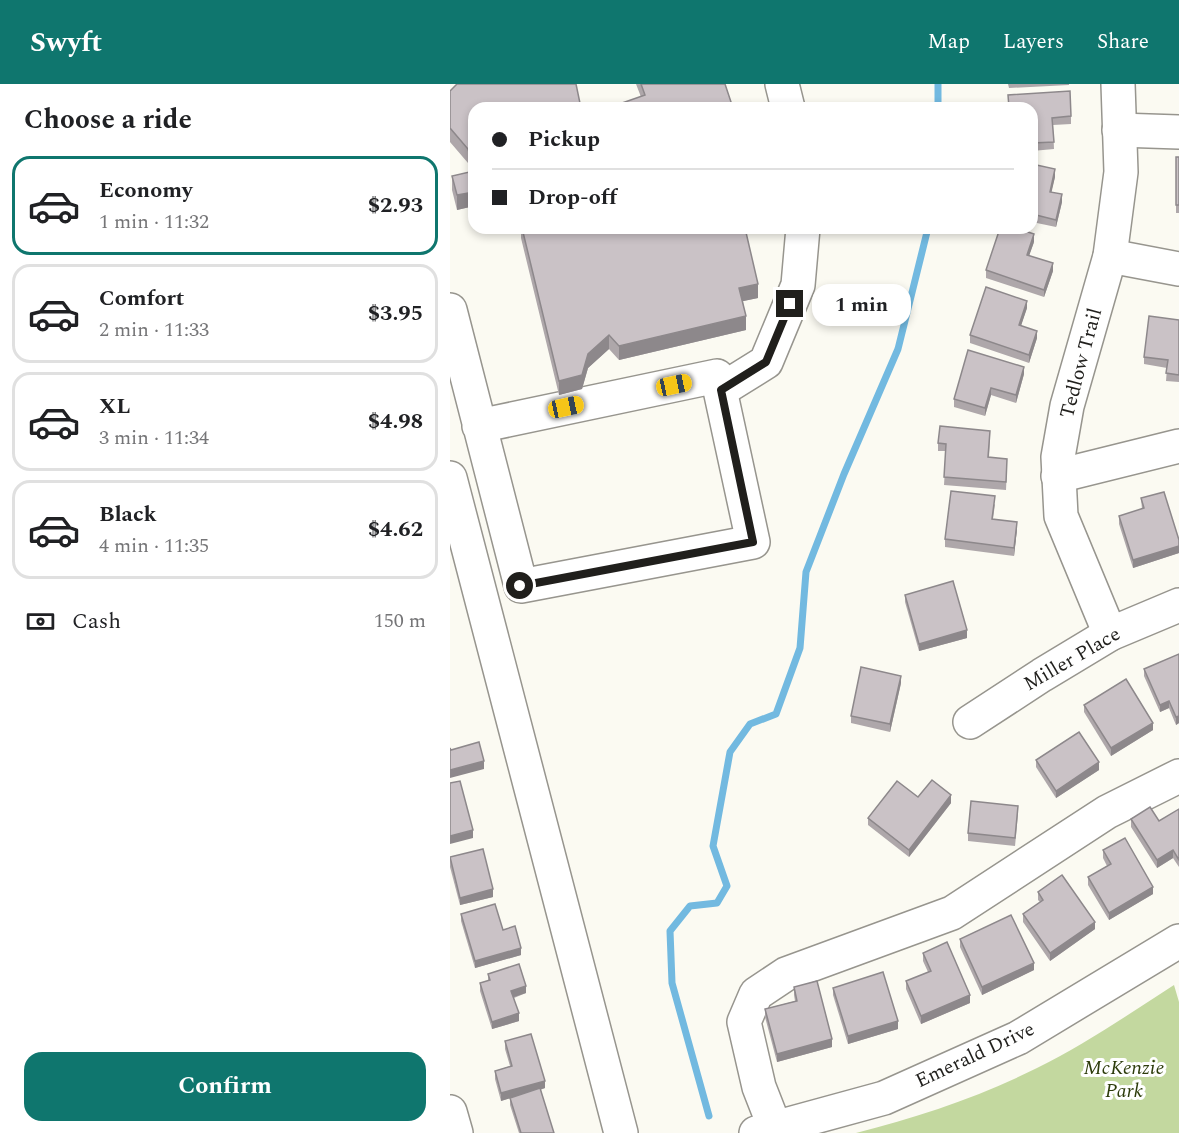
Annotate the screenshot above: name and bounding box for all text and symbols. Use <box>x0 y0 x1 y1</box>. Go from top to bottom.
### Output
text: Swyft <box>30 21 102 64</box>
text: Map <box>928 26 970 58</box>
text: Layers <box>1003 26 1064 58</box>
text: Share <box>1097 26 1149 58</box>
text: Choose a ride <box>24 99 192 141</box>
text: Pickup <box>528 123 600 156</box>
text: Economy <box>99 174 192 207</box>
icon: car <box>27 179 81 233</box>
text: Drop-off <box>528 181 617 214</box>
text: $2.93 <box>368 189 423 222</box>
text: 1 min · 11:32 <box>99 207 209 237</box>
text: Comfort <box>99 282 184 315</box>
callout: 1 min <box>811 283 910 325</box>
icon: car <box>27 287 81 341</box>
route end <box>776 290 803 317</box>
text: 1 min <box>835 290 888 320</box>
text: $3.95 <box>368 297 423 330</box>
street label: Tedlow Trail <box>1052 305 1110 421</box>
text: 2 min · 11:33 <box>99 315 209 345</box>
car <box>655 372 693 398</box>
text: XL <box>99 390 130 423</box>
car <box>547 394 585 420</box>
icon: car <box>27 395 81 449</box>
text: $4.98 <box>368 405 423 438</box>
text: 3 min · 11:34 <box>99 423 209 453</box>
text: Black <box>99 498 157 531</box>
icon: car <box>27 503 81 557</box>
text: $4.62 <box>368 513 423 546</box>
text: 4 min · 11:35 <box>99 531 209 561</box>
route start <box>506 572 533 599</box>
icon: cash <box>24 605 57 638</box>
text: Cash <box>72 605 121 638</box>
text: 150 m <box>374 606 426 636</box>
street label: Miller Place <box>1018 619 1126 699</box>
street label: Emerald Drive <box>910 1014 1040 1096</box>
button: Confirm <box>24 1052 426 1121</box>
park label: McKenzie Park <box>1084 1053 1165 1106</box>

